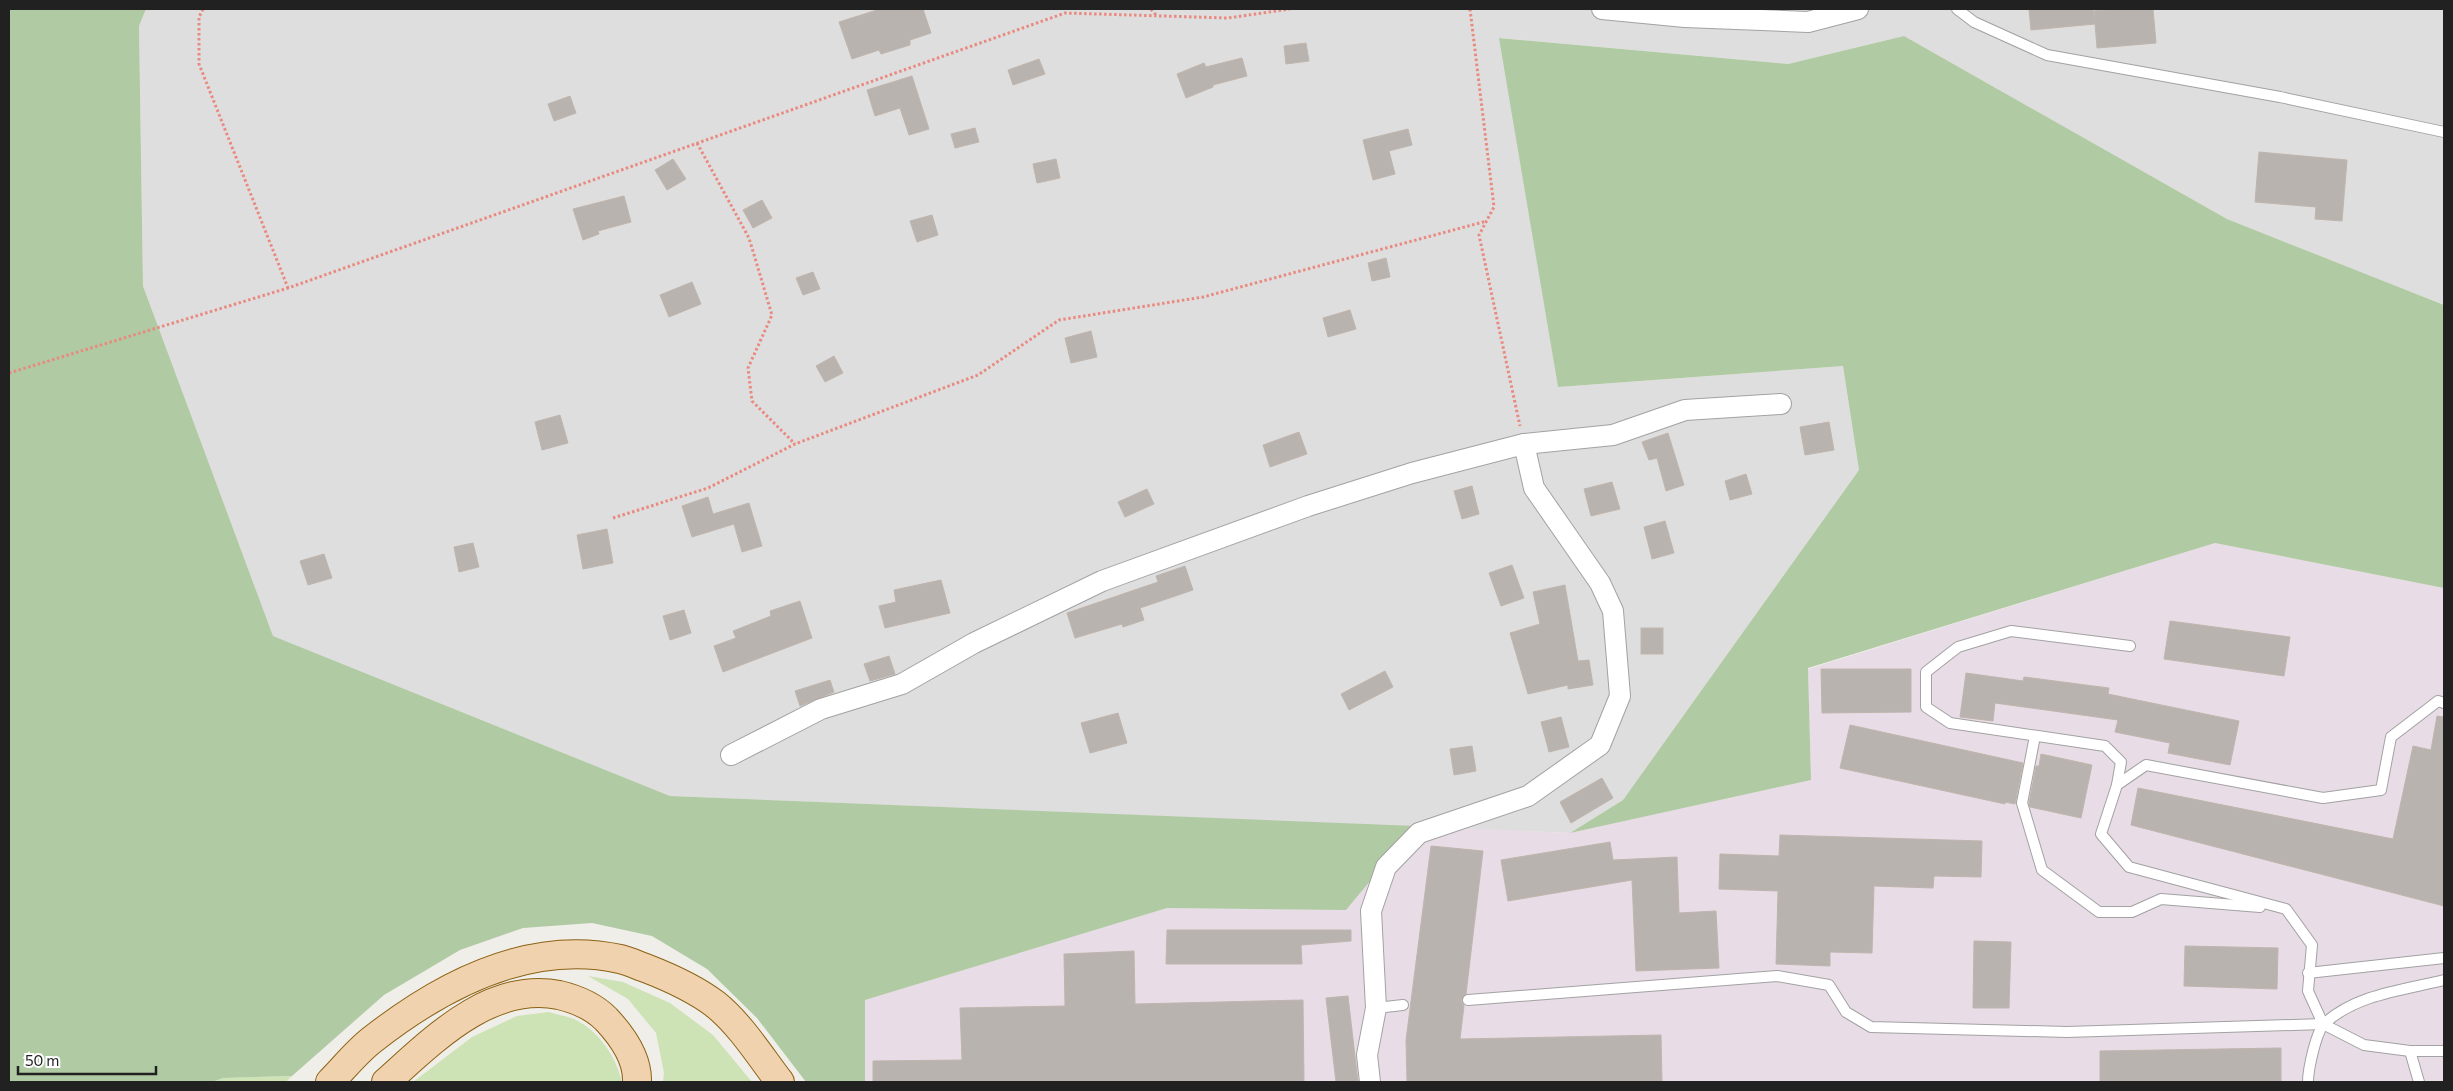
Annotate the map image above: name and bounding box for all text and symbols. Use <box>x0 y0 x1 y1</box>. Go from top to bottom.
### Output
scale bar <box>18 1044 155 1076</box>
text: 50 m <box>25 1051 59 1069</box>

